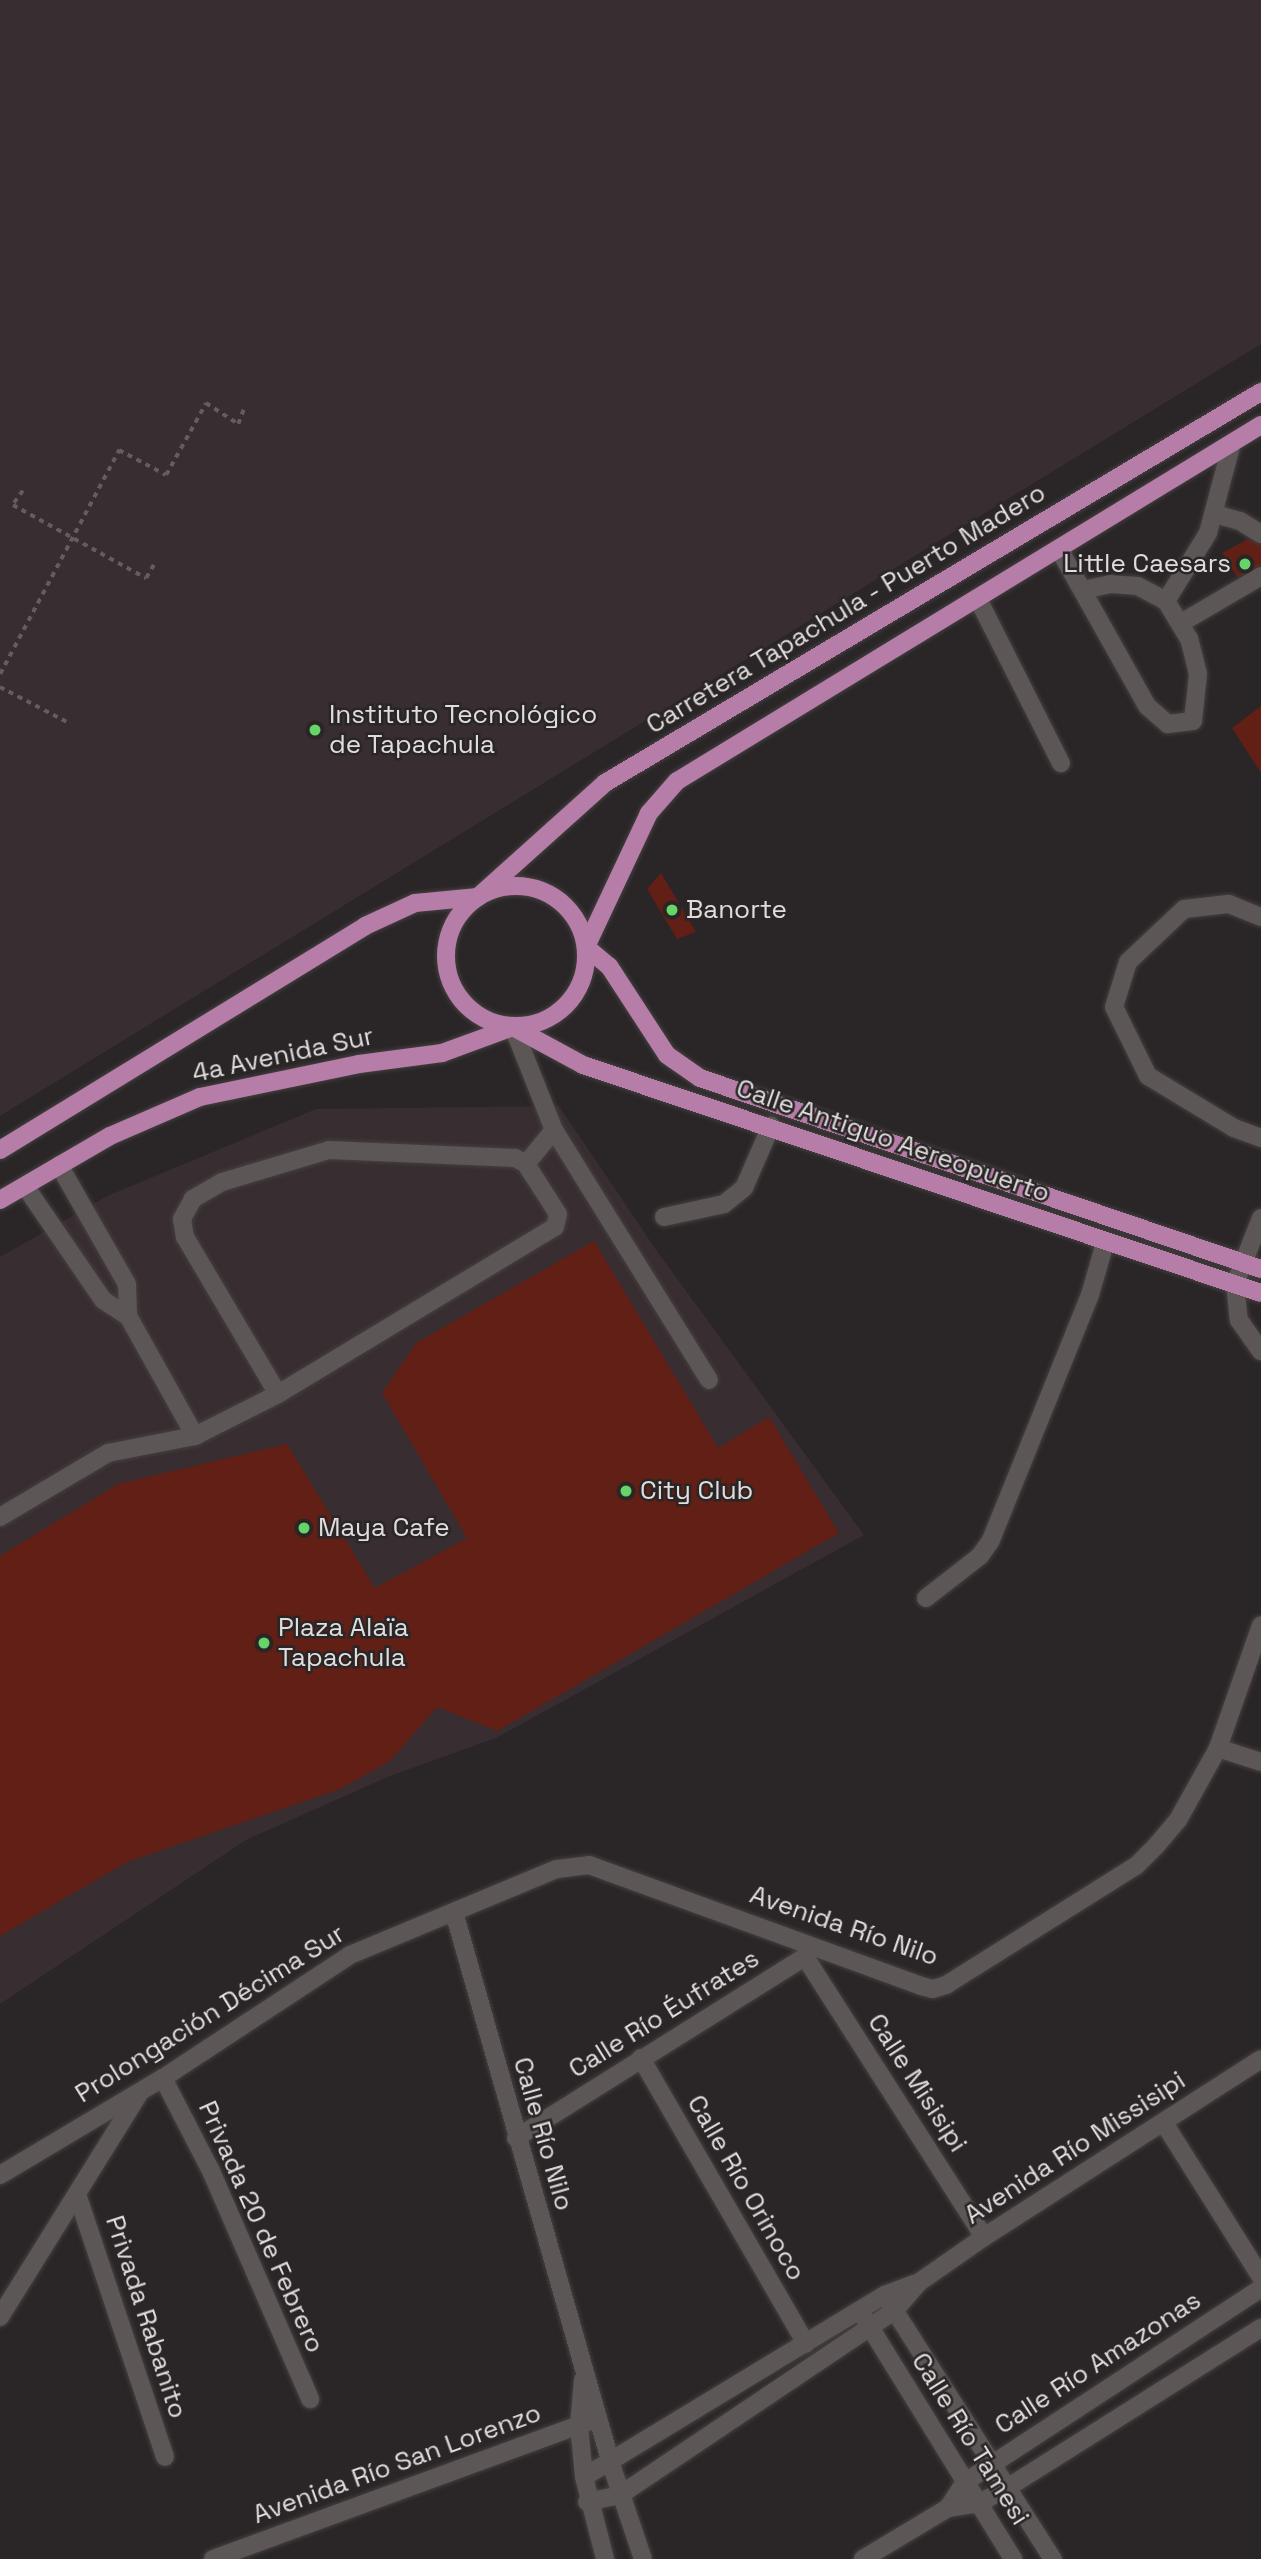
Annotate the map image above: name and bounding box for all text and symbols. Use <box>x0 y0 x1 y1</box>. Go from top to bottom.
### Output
street label: Carretera Tapachula - Puerto Madero <box>640 477 1052 741</box>
place label: Little Caesars <box>1063 548 1231 580</box>
marker: Little Caesars <box>1237 556 1253 572</box>
place label: Instituto Tecnológico de Tapachula <box>329 699 598 760</box>
marker: Instituto Tecnológico de Tapachula <box>307 722 323 738</box>
place label: Banorte <box>686 894 787 926</box>
marker: Banorte <box>664 902 680 918</box>
street label: 4a Avenida Sur <box>189 1021 377 1089</box>
street label: Calle Antiguo Aereopuerto <box>732 1073 1054 1209</box>
place label: City Club <box>640 1475 753 1507</box>
marker: City Club <box>618 1483 634 1499</box>
place label: Maya Cafe <box>318 1512 450 1544</box>
marker: Maya Cafe <box>296 1520 312 1536</box>
place label: Plaza Alaïa Tapachula <box>278 1612 409 1674</box>
marker: Plaza Alaïa Tapachula <box>256 1635 272 1651</box>
street label: Avenida Río Nilo <box>746 1879 942 1973</box>
street label: Prolongación Décima Sur <box>70 1918 350 2110</box>
street label: Calle Río Éufrates <box>563 1943 765 2085</box>
street label: Calle Misisipi <box>861 2008 973 2158</box>
street label: Calle Río Nilo <box>506 2054 580 2214</box>
street label: Avenida Río Missisipi <box>959 2065 1191 2231</box>
street label: Calle Río Orinoco <box>680 2090 812 2286</box>
street label: Privada 20 de Febrero <box>191 2096 331 2358</box>
street label: Privada Rabanito <box>99 2212 193 2422</box>
street label: Calle Río Amazonas <box>989 2285 1207 2441</box>
street label: Calle Río Tamesi <box>904 2347 1036 2531</box>
street label: Avenida Río San Lorenzo <box>249 2397 545 2531</box>

